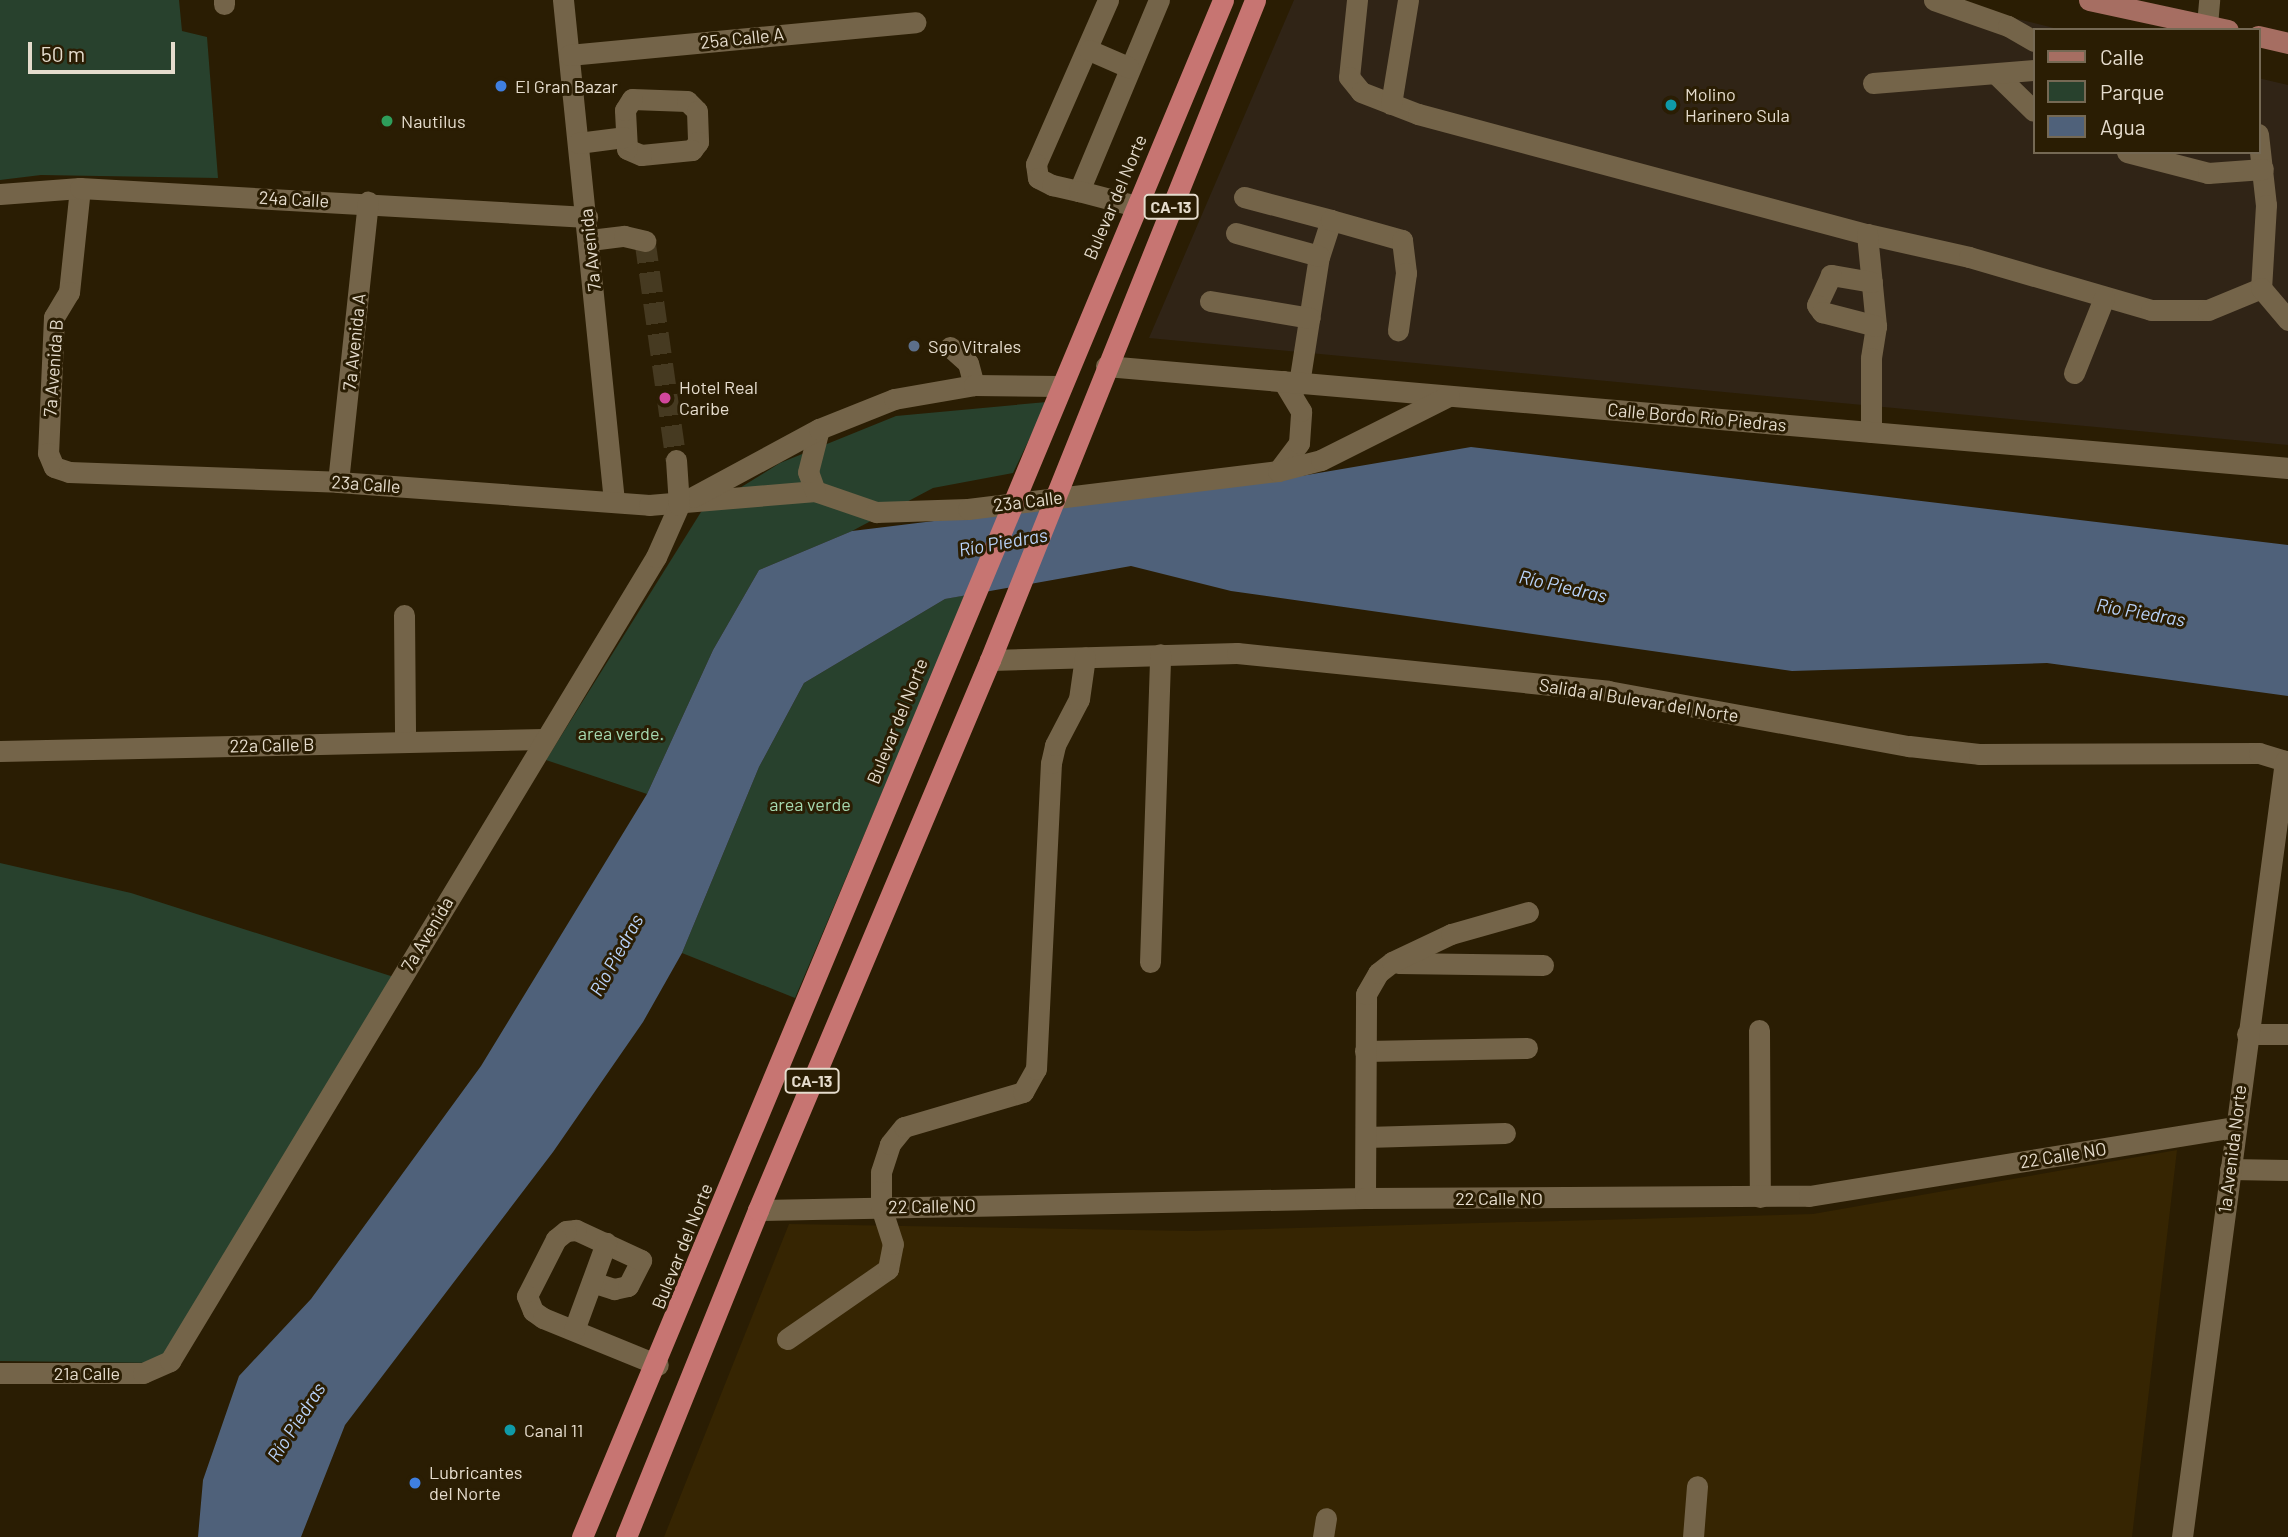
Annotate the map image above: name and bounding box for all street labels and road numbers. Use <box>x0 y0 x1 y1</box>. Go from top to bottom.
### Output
street label: 25a Calle A <box>699 23 785 53</box>
street label: Bulevar del Norte <box>1079 131 1151 263</box>
street label: 24a Calle <box>258 186 330 212</box>
road number: CA-13 <box>1143 195 1199 220</box>
street label: 7a Avenida <box>575 208 605 292</box>
street label: 7a Avenida A <box>338 292 370 392</box>
street label: 7a Avenida B <box>39 318 67 418</box>
street label: Calle Bordo Río Piedras <box>1607 398 1787 436</box>
street label: 23a Calle <box>331 471 401 497</box>
street label: 23a Calle <box>992 486 1064 516</box>
street label: Bulevar del Norte <box>862 655 932 787</box>
street label: Salida al Bulevar del Norte <box>1538 674 1740 726</box>
street label: 22a Calle B <box>229 733 315 757</box>
street label: 7a Avenida <box>396 893 458 975</box>
road number: CA-13 <box>784 1068 840 1093</box>
street label: 1a Avenida Norte <box>2213 1084 2251 1214</box>
street label: 22 Calle NO <box>2018 1137 2108 1173</box>
street label: Bulevar del Norte <box>647 1180 717 1312</box>
street label: 22 Calle NO <box>1455 1187 1543 1209</box>
street label: 22 Calle NO <box>888 1194 976 1218</box>
street label: 21a Calle <box>54 1362 120 1384</box>

